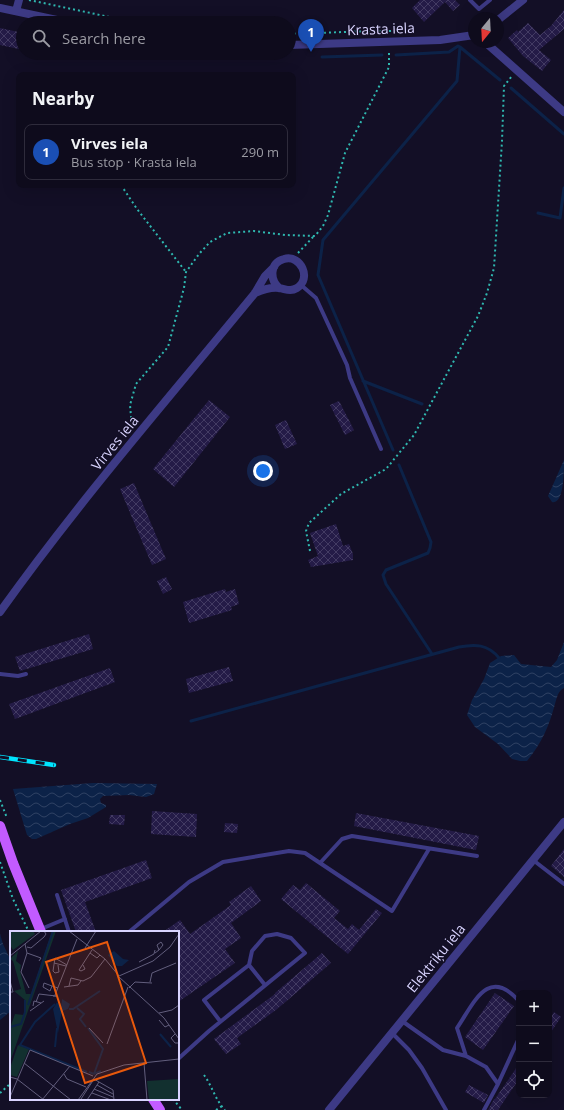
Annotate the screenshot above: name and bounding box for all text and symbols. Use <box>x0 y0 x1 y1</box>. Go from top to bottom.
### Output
north arrow <box>468 12 504 48</box>
search box <box>16 16 296 60</box>
street label: Krasta iela <box>347 18 415 39</box>
pin: 1 <box>298 19 324 52</box>
icon: search <box>30 27 52 49</box>
text: Search here <box>62 28 146 48</box>
text: Nearby <box>32 87 94 110</box>
text: Virves iela <box>71 133 148 153</box>
text: 1 <box>42 143 50 161</box>
text: 290 m <box>241 143 279 161</box>
text: Bus stop · Krasta iela <box>71 153 197 171</box>
street label: Virves iela <box>87 411 143 474</box>
your location <box>253 461 273 481</box>
street label: Elektriķu iela <box>402 919 469 996</box>
inset map <box>10 931 179 1100</box>
map controls <box>516 990 552 1098</box>
button: + <box>516 990 552 1026</box>
button: − <box>516 1026 552 1062</box>
button: locate <box>516 1062 552 1098</box>

